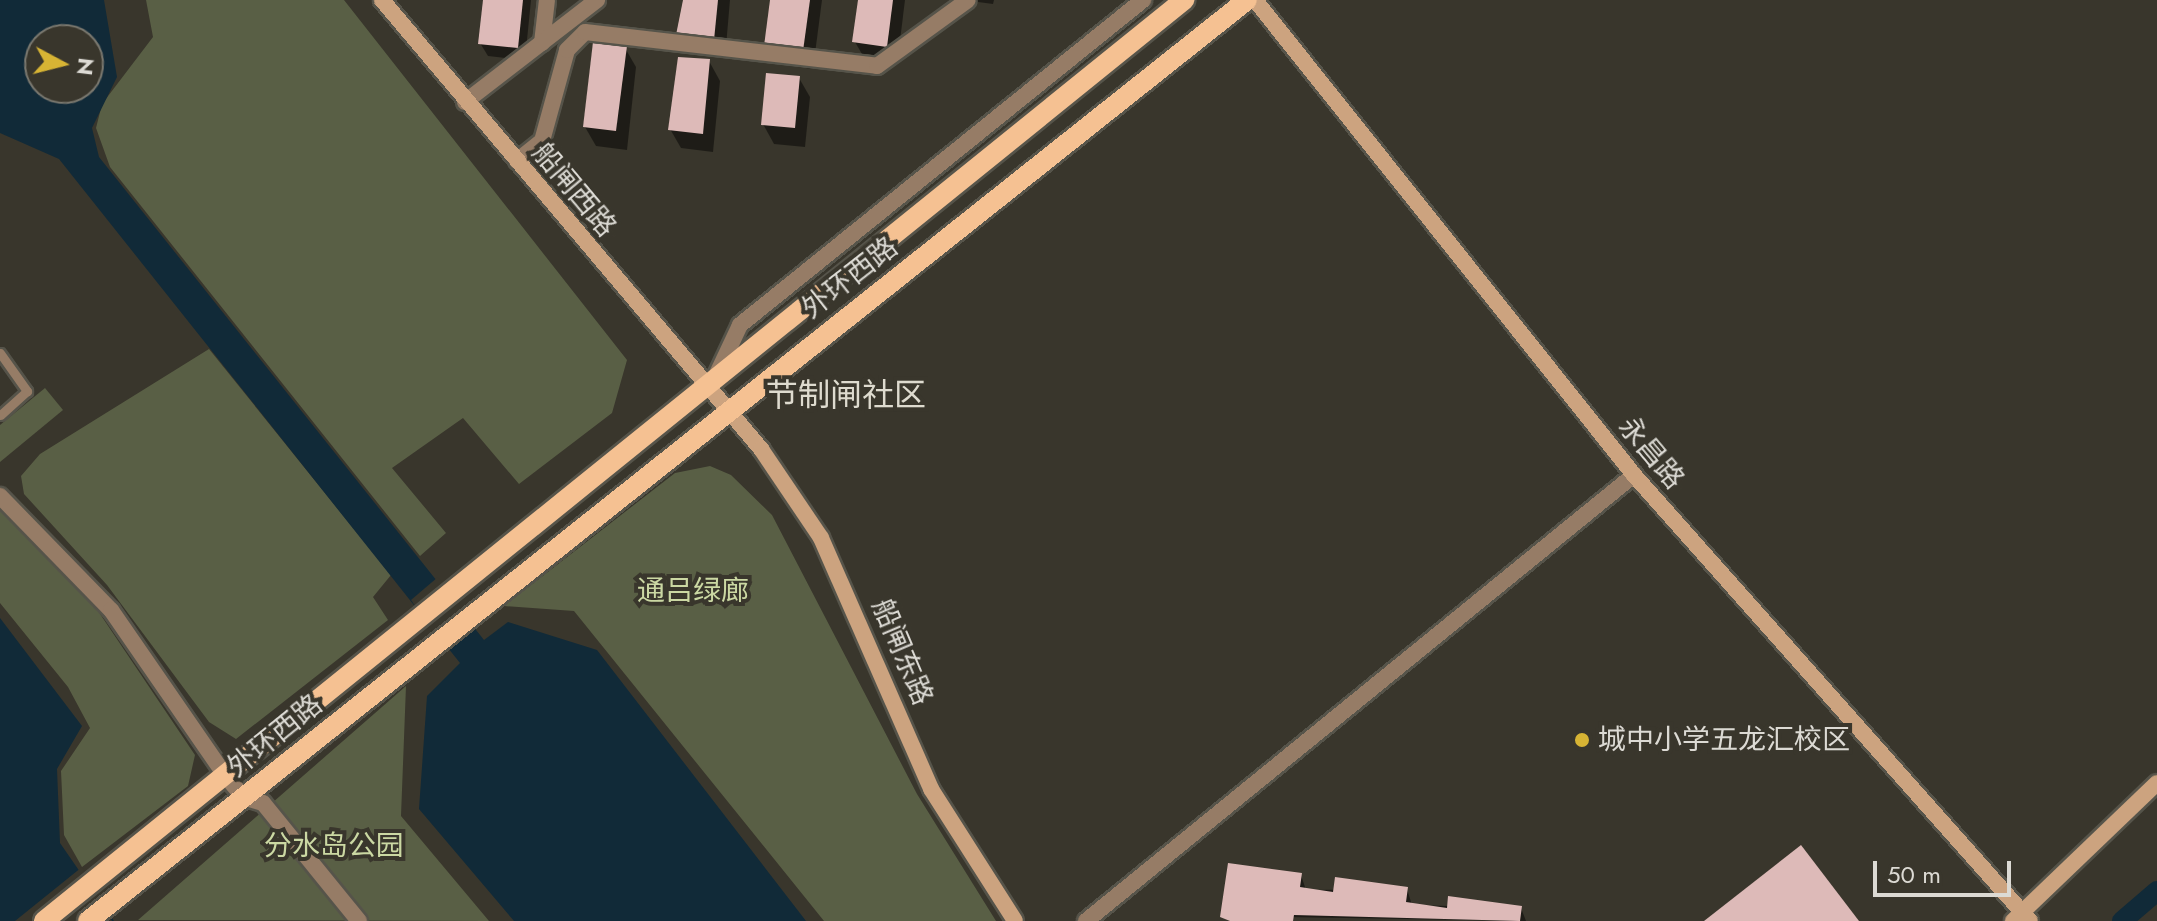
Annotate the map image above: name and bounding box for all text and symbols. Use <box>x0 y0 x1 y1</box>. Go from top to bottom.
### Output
north arrow <box>24 24 104 104</box>
text: N <box>69 56 103 77</box>
street label: 船闸西路 <box>525 136 623 244</box>
street label: 外环西路 <box>796 230 904 326</box>
district label: 节制闸社区 <box>766 376 926 414</box>
street label: 永昌路 <box>1611 410 1691 496</box>
park label: 通吕绿廊 <box>637 574 749 608</box>
street label: 船闸东路 <box>865 594 939 710</box>
street label: 外环西路 <box>221 688 329 784</box>
place label: 城中小学五龙汇校区 <box>1598 723 1850 757</box>
marker: 城中小学五龙汇校区 <box>1573 731 1591 749</box>
park label: 分水岛公园 <box>264 829 404 863</box>
scale bar <box>1877 845 2015 895</box>
text: 50 m <box>1887 857 1941 892</box>

